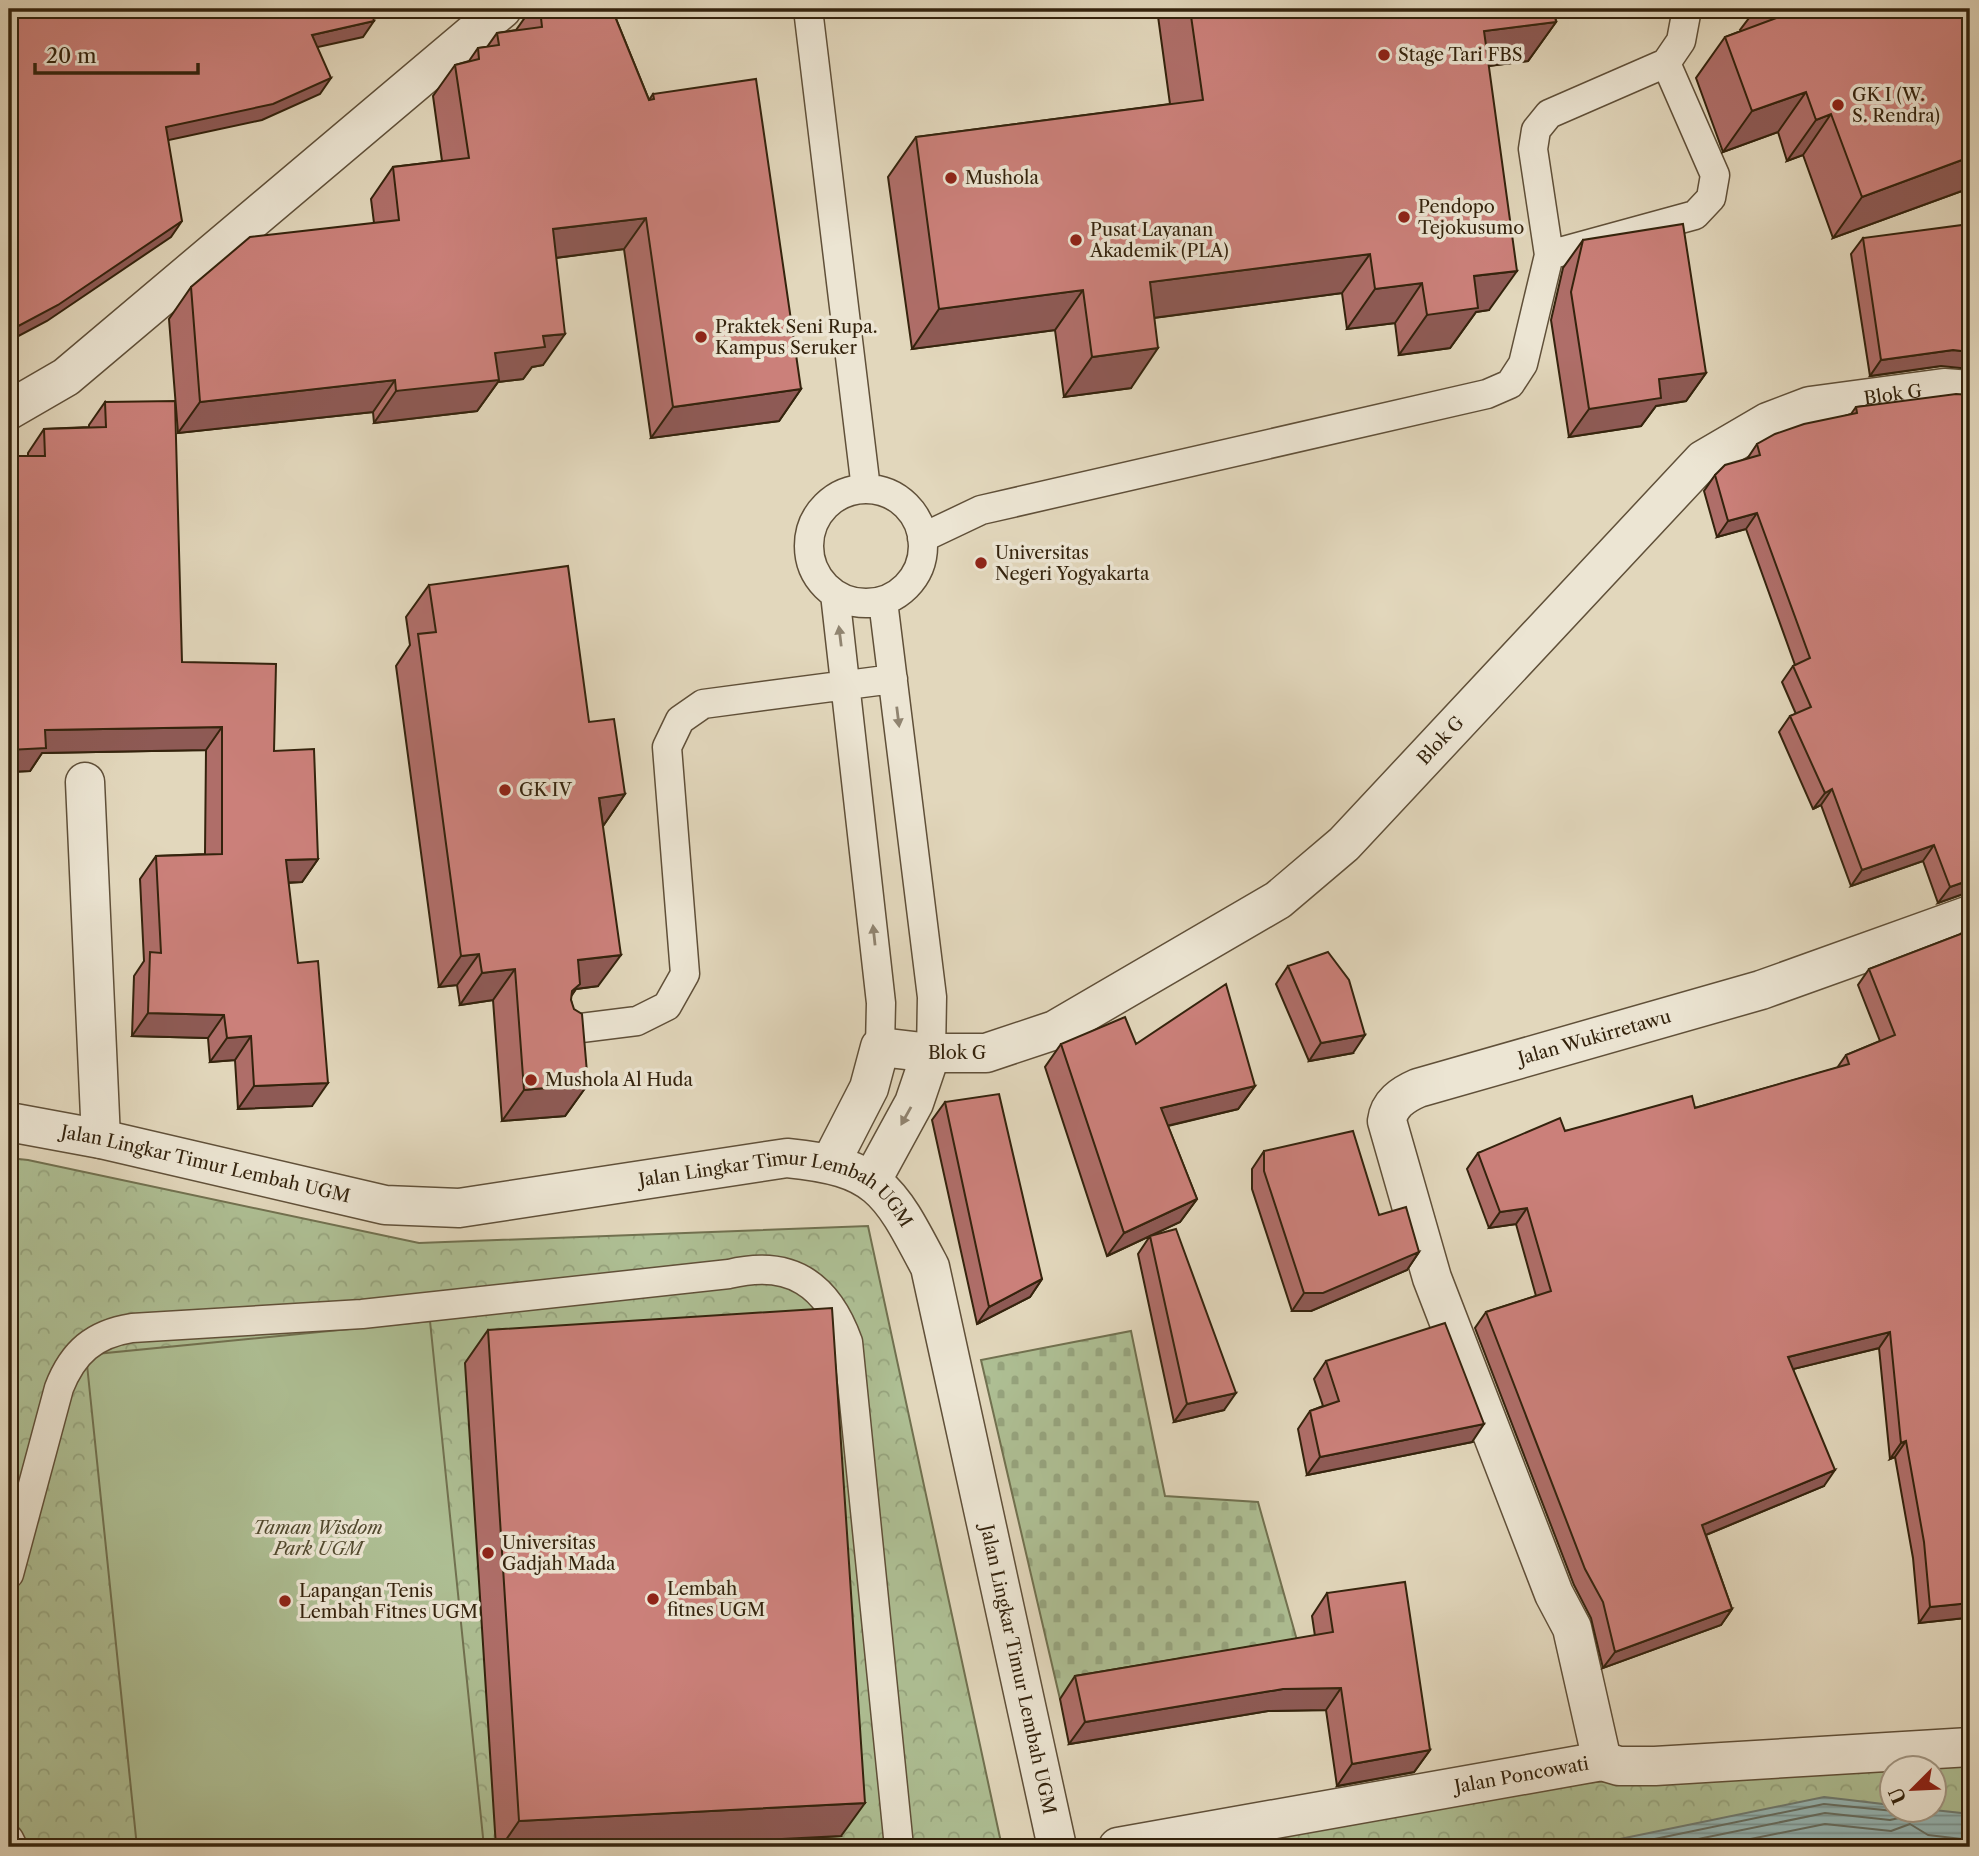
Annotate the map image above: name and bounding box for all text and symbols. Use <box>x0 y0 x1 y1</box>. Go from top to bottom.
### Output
scale bar <box>35 32 198 76</box>
text: 20 m <box>46 43 97 68</box>
place label: Stage Tari FBS <box>1398 44 1523 66</box>
marker: Stage Tari FBS <box>1376 47 1392 63</box>
place label: GK I (W. S. Rendra) <box>1852 84 1940 127</box>
marker: GK I (W. S. Rendra) <box>1830 97 1846 113</box>
place label: Mushola <box>965 167 1039 189</box>
marker: Mushola <box>943 170 959 186</box>
place label: Pendopo Tejokusumo <box>1418 196 1524 239</box>
marker: Pendopo Tejokusumo <box>1396 209 1412 225</box>
place label: Pusat Layanan Akademik (PLA) <box>1089 219 1229 262</box>
marker: Pusat Layanan Akademik (PLA) <box>1068 232 1084 248</box>
place label: Praktek Seni Rupa. Kampus Seruker <box>715 316 877 359</box>
marker: Praktek Seni Rupa. Kampus Seruker <box>693 329 709 345</box>
street label: Blok G <box>1863 380 1924 410</box>
place label: Universitas Negeri Yogyakarta <box>995 542 1150 585</box>
marker: Universitas Negeri Yogyakarta <box>973 555 989 571</box>
one-way arrow <box>835 625 846 647</box>
one-way arrow <box>892 706 903 728</box>
street label: Blok G <box>1413 711 1469 769</box>
place label: GK IV <box>519 779 573 801</box>
marker: GK IV <box>497 782 513 798</box>
one-way arrow <box>868 924 879 946</box>
street label: Jalan Wukirretawu <box>1513 1005 1673 1071</box>
street label: Blok G <box>928 1042 987 1064</box>
place label: Mushola Al Huda <box>545 1069 693 1091</box>
marker: Mushola Al Huda <box>523 1072 539 1088</box>
one-way arrow <box>901 1107 913 1127</box>
street label: Jalan Lingkar Timur Lembah UGM <box>56 1120 352 1208</box>
street label: Jalan Lingkar Timur Lembah UGM <box>634 1147 917 1231</box>
park label: Taman Wisdom Park UGM <box>253 1517 383 1560</box>
street label: Jalan Lingkar Timur Lembah UGM <box>975 1520 1061 1816</box>
place label: Universitas Gadjah Mada <box>502 1532 616 1575</box>
marker: Universitas Gadjah Mada <box>480 1545 496 1561</box>
place label: Lembah fitnes UGM <box>667 1578 765 1621</box>
place label: Lapangan Tenis Lembah Fitnes UGM <box>299 1580 478 1623</box>
marker: Lembah fitnes UGM <box>645 1591 661 1607</box>
marker: Lapangan Tenis Lembah Fitnes UGM <box>277 1593 293 1609</box>
street label: Jalan Poncowati <box>1450 1752 1591 1799</box>
north arrow <box>1878 1755 1948 1825</box>
text: U <box>1884 1783 1912 1807</box>

